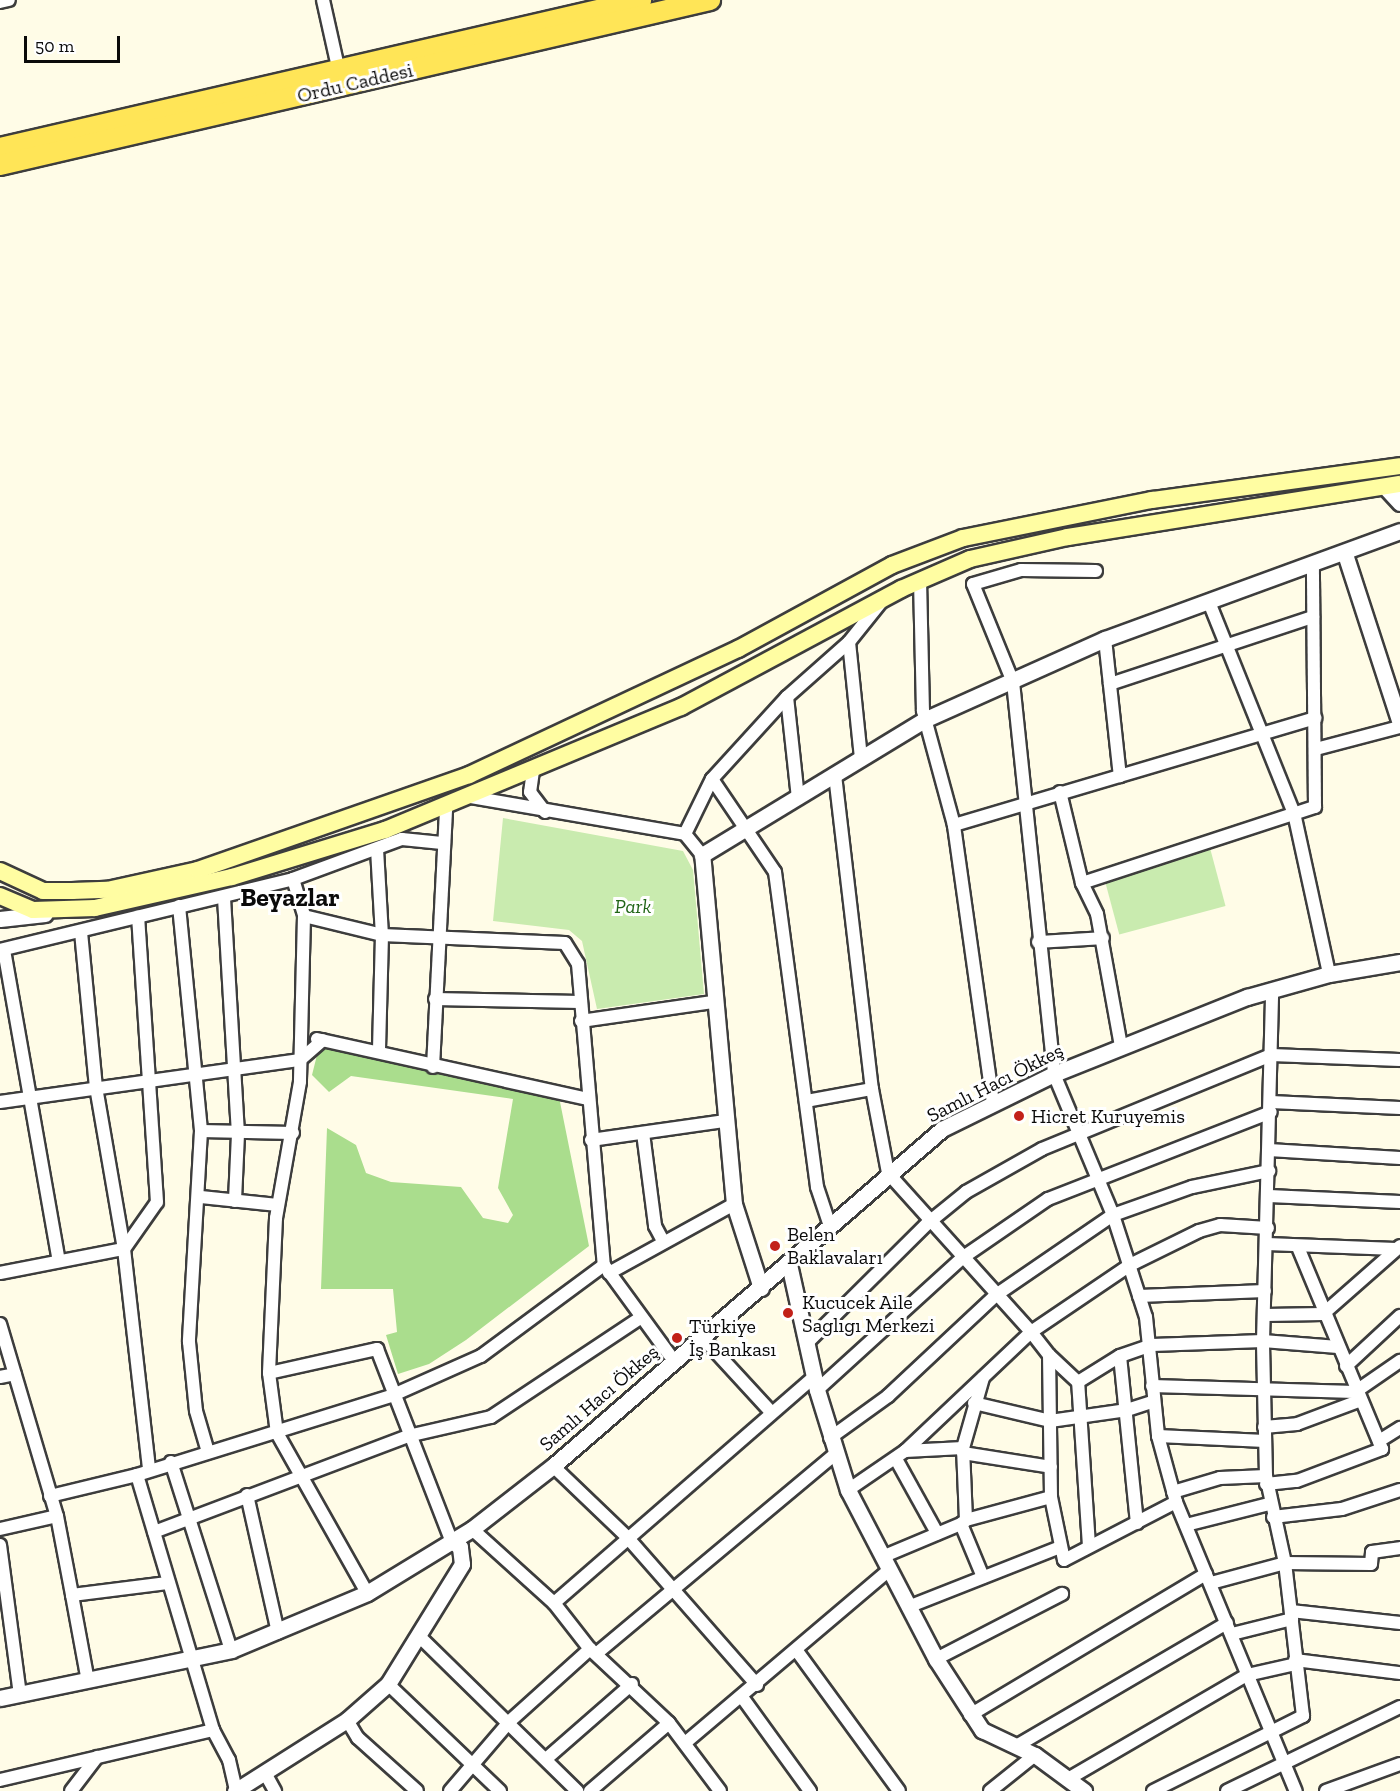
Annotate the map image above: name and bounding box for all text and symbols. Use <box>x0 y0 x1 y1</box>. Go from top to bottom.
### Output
scale bar <box>27 24 123 62</box>
text: 50 m <box>35 35 74 57</box>
street label: Ordu Caddesi <box>295 58 415 108</box>
district label: Beyazlar <box>240 882 340 914</box>
park label: Park <box>615 894 651 918</box>
street label: Samlı Hacı Ökkeş <box>923 1038 1067 1128</box>
place label: Hicret Kuruyemis <box>1031 1104 1185 1128</box>
marker: Hicret Kuruyemis <box>1012 1109 1026 1123</box>
place label: Belen Baklavaları <box>787 1222 883 1269</box>
marker: Belen Baklavaları <box>768 1239 782 1253</box>
place label: Kucucek Aile Saglıgı Merkezi <box>802 1290 934 1337</box>
marker: Kucucek Aile Saglıgı Merkezi <box>779 1304 797 1322</box>
place label: Türkiye İş Bankası <box>689 1314 776 1361</box>
marker: Türkiye İş Bankası <box>670 1331 684 1345</box>
street label: Samlı Hacı Ökkeş <box>535 1340 663 1456</box>

